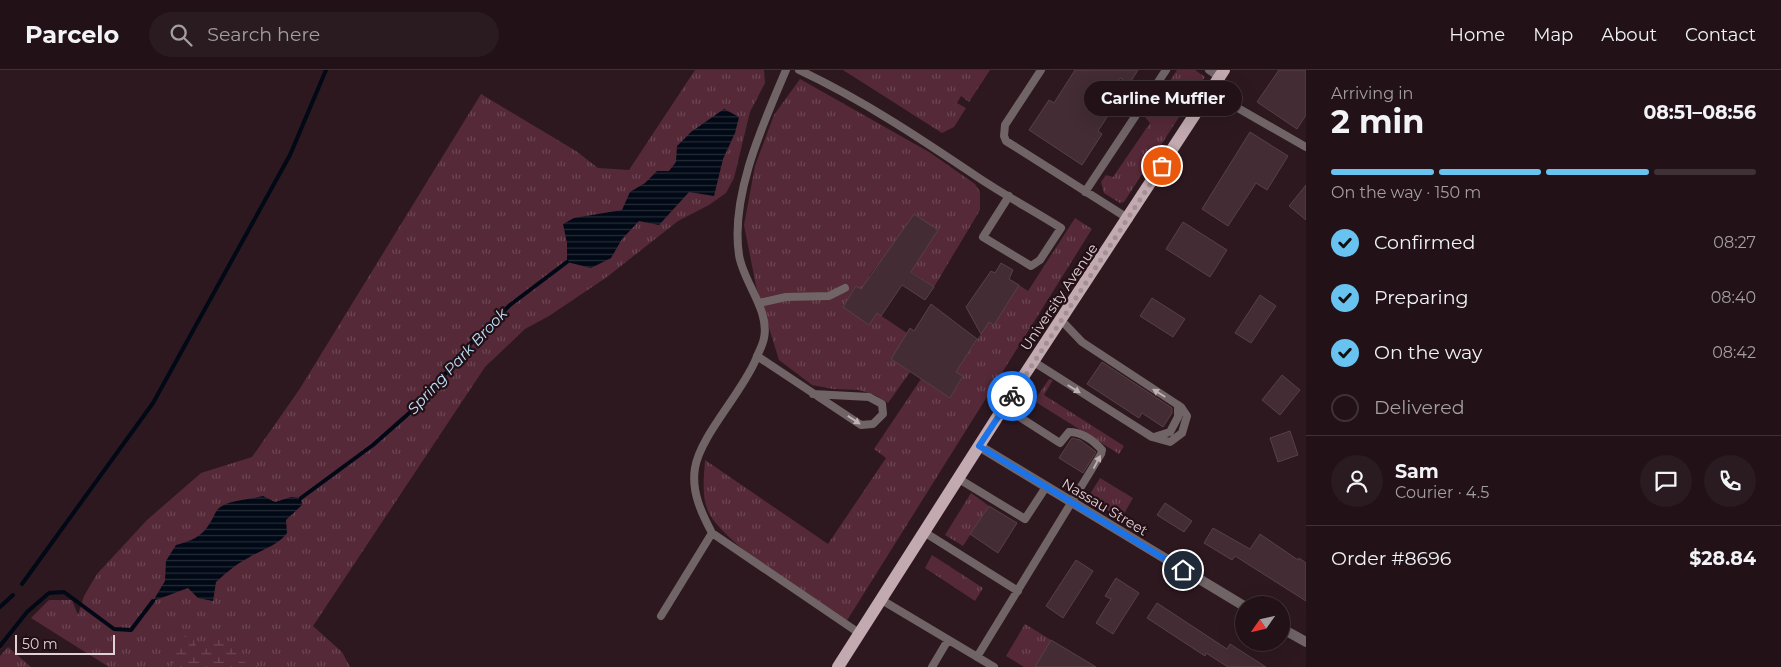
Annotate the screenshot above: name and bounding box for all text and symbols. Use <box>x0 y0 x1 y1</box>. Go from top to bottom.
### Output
search box <box>149 12 499 57</box>
text: Parcelo <box>25 20 119 49</box>
icon: search <box>167 21 195 49</box>
text: Search here <box>207 23 320 46</box>
text: Home <box>1449 24 1505 46</box>
text: Map <box>1533 24 1573 46</box>
text: About <box>1601 24 1657 46</box>
text: Contact <box>1685 24 1756 46</box>
callout: Carline Muffler <box>1083 81 1241 116</box>
text: Arriving in <box>1331 84 1413 103</box>
text: Carline Muffler <box>1101 89 1225 108</box>
text: 08:51–08:56 <box>1643 101 1756 124</box>
text: 2 min <box>1331 102 1424 141</box>
pin <box>1141 145 1183 187</box>
icon: bag <box>1148 152 1176 180</box>
text: On the way · 150 m <box>1331 183 1481 202</box>
icon: check <box>1331 229 1359 257</box>
text: Confirmed <box>1374 231 1475 254</box>
text: 08:27 <box>1713 233 1756 252</box>
street label: University Avenue <box>1016 240 1102 354</box>
icon: check <box>1331 284 1359 312</box>
text: Preparing <box>1374 286 1469 309</box>
text: 08:40 <box>1711 288 1756 307</box>
water label: Spring Park Brook <box>403 303 512 418</box>
icon: check <box>1331 339 1359 367</box>
text: On the way <box>1374 341 1482 364</box>
text: 08:42 <box>1712 343 1756 362</box>
courier <box>987 371 1037 421</box>
icon: bike <box>998 382 1026 410</box>
one-way arrow <box>1068 384 1081 394</box>
one-way arrow <box>1152 389 1165 398</box>
text: Delivered <box>1374 396 1465 419</box>
one-way arrow <box>847 416 861 425</box>
one-way arrow <box>1093 454 1101 469</box>
button: person <box>1331 455 1383 507</box>
button: chat <box>1640 455 1692 507</box>
button: phone <box>1704 455 1756 507</box>
text: Sam <box>1395 460 1439 483</box>
street label: Nassau Street <box>1059 474 1151 540</box>
text: Courier · 4.5 <box>1395 483 1489 502</box>
text: Order #8696 <box>1331 547 1451 570</box>
text: $28.84 <box>1689 547 1756 570</box>
pin <box>1162 549 1204 591</box>
icon: home <box>1169 556 1197 584</box>
north arrow <box>1235 596 1290 651</box>
map controls <box>1235 596 1290 651</box>
scale bar <box>15 632 115 655</box>
text: 50 m <box>22 635 58 653</box>

